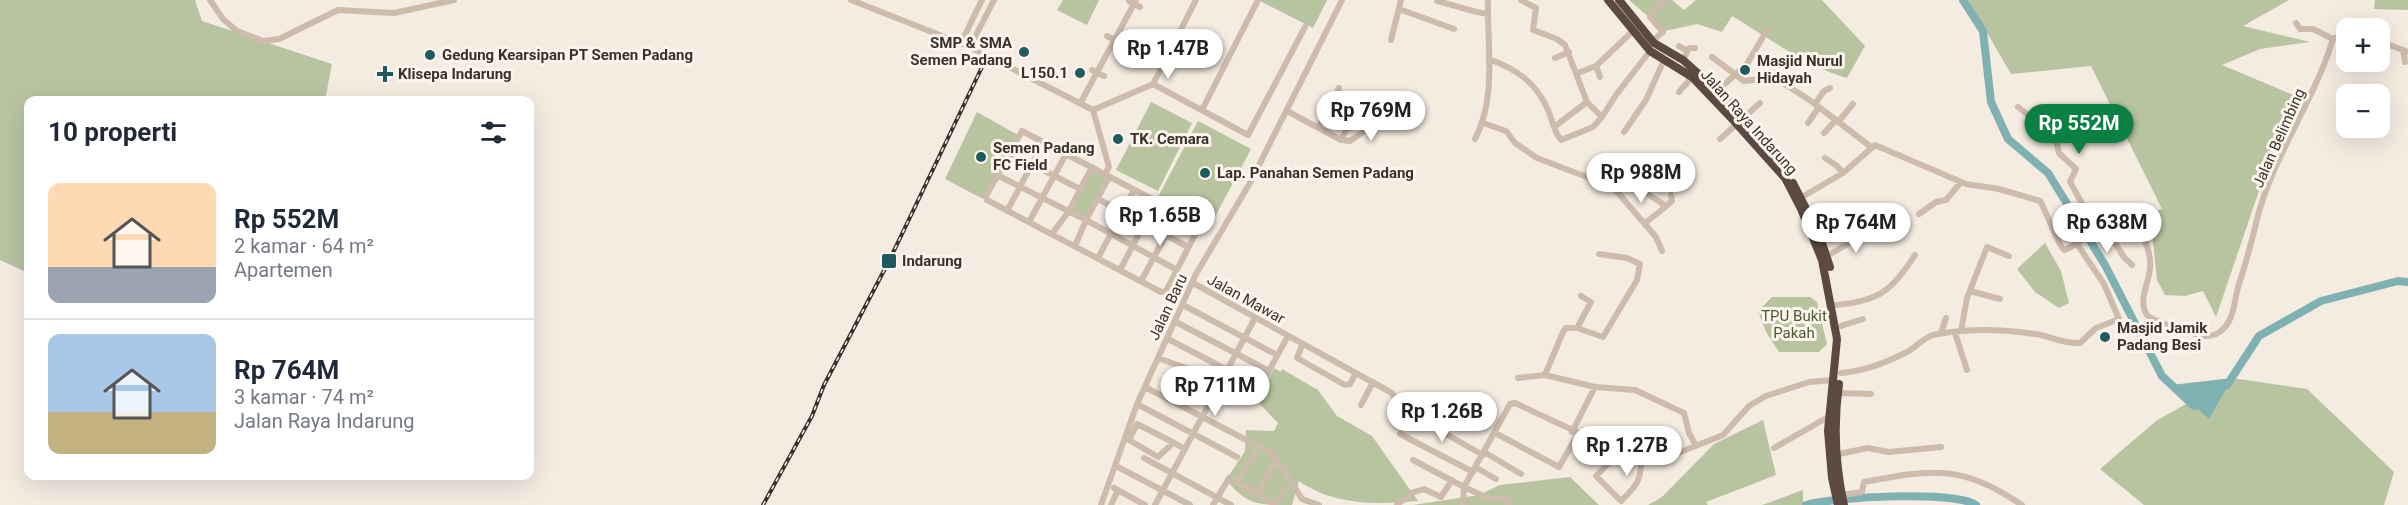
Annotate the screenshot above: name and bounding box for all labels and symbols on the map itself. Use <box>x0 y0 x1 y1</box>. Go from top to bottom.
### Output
pin: Rp 1.47B <box>1106 29 1230 80</box>
place label: SMP & SMA Semen Padang <box>910 34 1013 69</box>
marker: SMP & SMA Semen Padang <box>1017 45 1031 59</box>
place label: Gedung Kearsipan PT Semen Padang <box>442 46 693 64</box>
marker: Gedung Kearsipan PT Semen Padang <box>423 48 437 62</box>
place label: Masjid Nurul Hidayah <box>1757 52 1843 87</box>
marker: Masjid Nurul Hidayah <box>1738 63 1752 77</box>
place label: L150.1 <box>1021 64 1068 82</box>
marker: Klisepa Indarung <box>376 65 394 83</box>
place label: Klisepa Indarung <box>398 65 512 83</box>
marker: L150.1 <box>1073 66 1087 80</box>
street label: Jalan Raya Indarung <box>1697 66 1801 178</box>
street label: Jalan Belimbing <box>2249 86 2309 190</box>
pin: Rp 769M <box>1316 91 1426 142</box>
pin: Rp 552M <box>2024 104 2134 155</box>
place label: TK. Cemara <box>1130 130 1209 148</box>
marker: TK. Cemara <box>1111 132 1125 146</box>
place label: Semen Padang FC Field <box>993 139 1095 174</box>
marker: Semen Padang FC Field <box>974 150 988 164</box>
pin: Rp 988M <box>1586 153 1696 204</box>
place label: Lap. Panahan Semen Padang <box>1217 164 1414 182</box>
marker: Lap. Panahan Semen Padang <box>1198 166 1212 180</box>
pin: Rp 1.65B <box>1098 196 1222 247</box>
pin: Rp 764M <box>1801 203 1911 254</box>
pin: Rp 638M <box>2052 203 2162 254</box>
marker: Indarung <box>880 252 898 270</box>
place label: Indarung <box>902 252 962 270</box>
street label: Jalan Mawar <box>1204 270 1288 328</box>
street label: Jalan Baru <box>1145 271 1191 343</box>
park label: TPU Bukit Pakah <box>1761 307 1827 342</box>
place label: Masjid Jamik Padang Besi <box>2117 319 2208 354</box>
marker: Masjid Jamik Padang Besi <box>2098 330 2112 344</box>
pin: Rp 711M <box>1160 366 1270 417</box>
pin: Rp 1.26B <box>1380 392 1504 443</box>
pin: Rp 1.27B <box>1565 426 1689 477</box>

